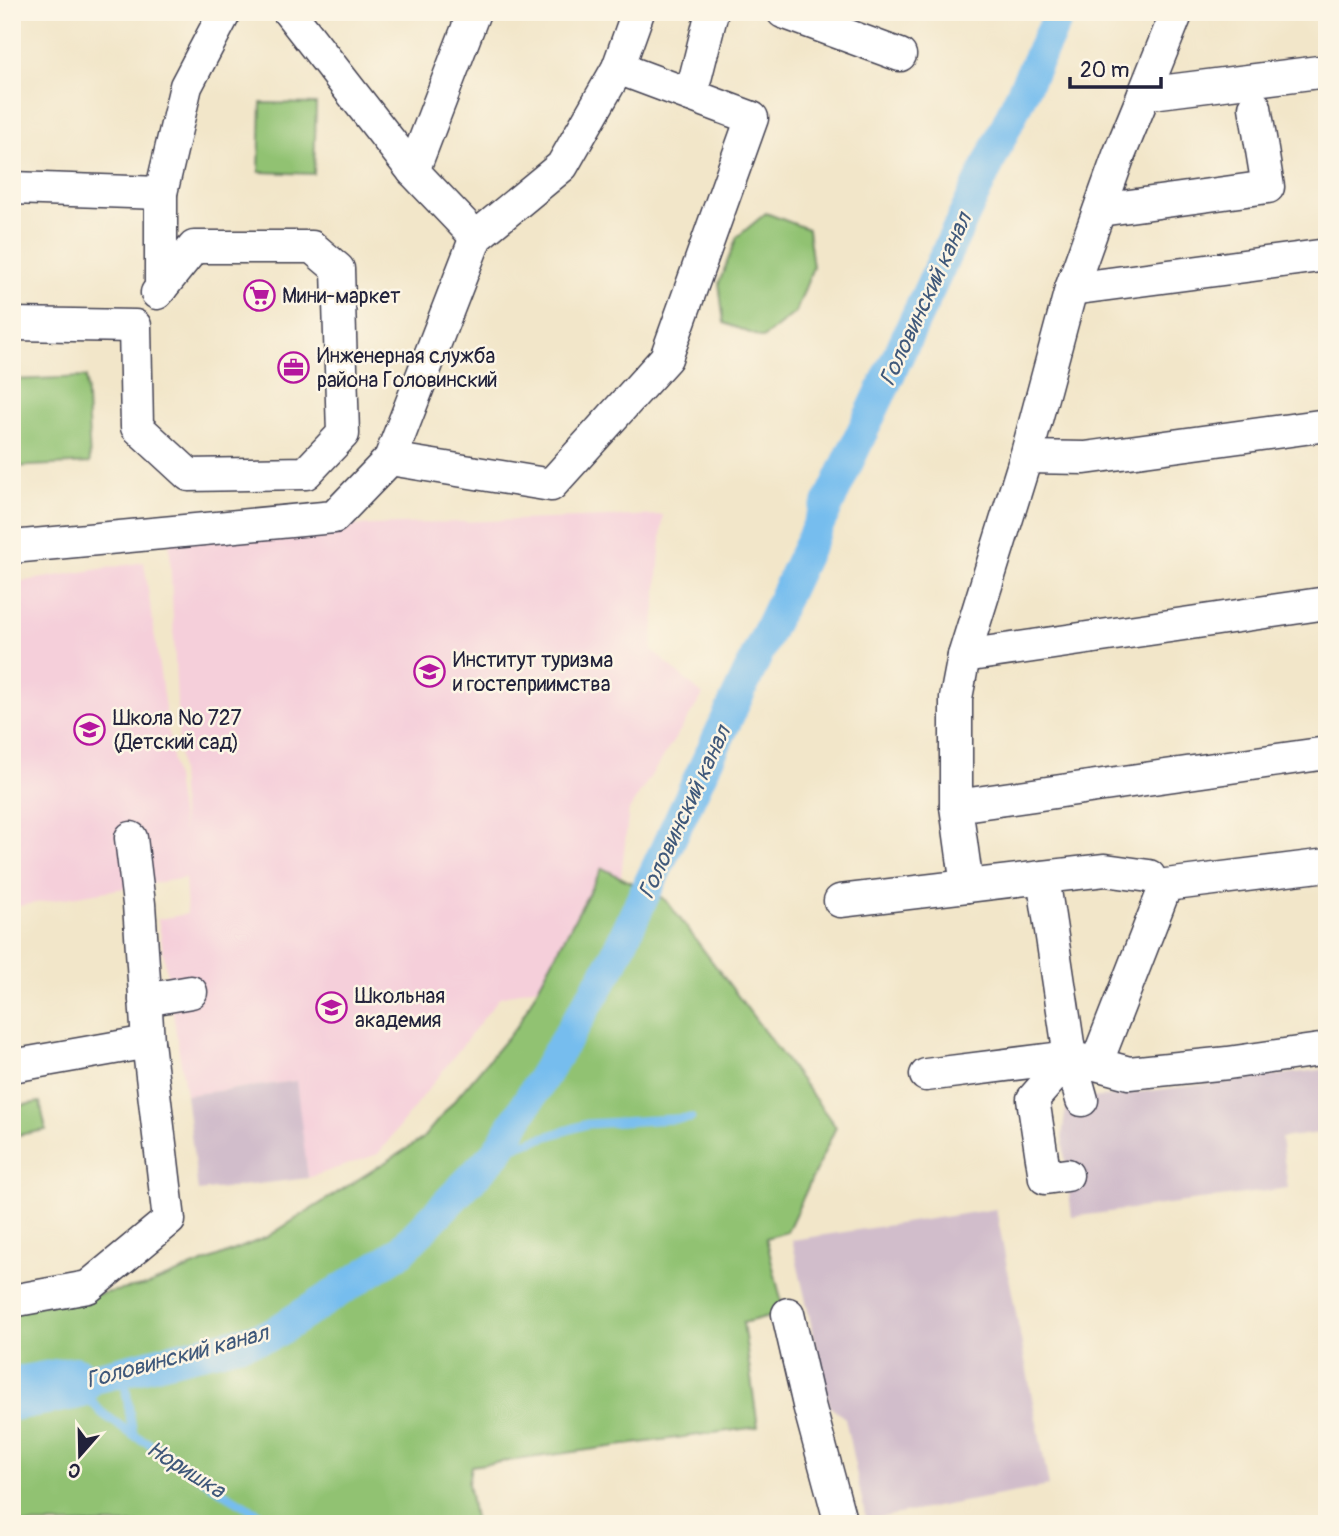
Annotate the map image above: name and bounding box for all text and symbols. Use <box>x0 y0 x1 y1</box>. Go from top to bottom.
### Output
scale bar <box>1070 46 1160 90</box>
text: 20 m <box>1080 57 1129 84</box>
water label: Головинский канал <box>873 206 979 390</box>
supermarket icon: Мини-маркет <box>242 279 276 313</box>
place label: Мини-маркет <box>282 283 401 310</box>
place label: Инженерная служба района Головинский <box>317 343 498 394</box>
office icon: Инженерная служба района Головинский <box>277 351 311 385</box>
place label: Институт туризма и гостеприимства <box>453 647 613 698</box>
school or university icon: Институт туризма и гостеприимства <box>413 655 447 689</box>
place label: Школа № 727 (Детский сад) <box>113 705 242 756</box>
school or university icon: Школа № 727 (Детский сад) <box>73 713 107 747</box>
water label: Головинский канал <box>632 719 738 903</box>
place label: Школьная академия <box>355 983 445 1034</box>
school or university icon: Школьная академия <box>315 991 349 1025</box>
water label: Головинский канал <box>83 1318 273 1395</box>
north arrow <box>46 1420 116 1490</box>
water label: Норишка <box>141 1434 231 1505</box>
text: С <box>65 1457 84 1483</box>

